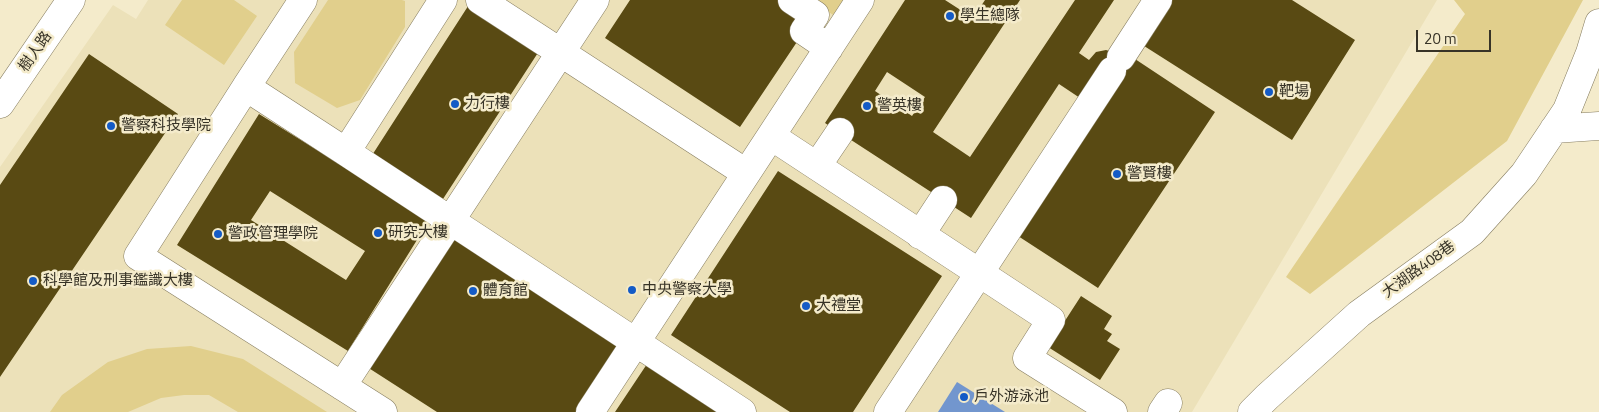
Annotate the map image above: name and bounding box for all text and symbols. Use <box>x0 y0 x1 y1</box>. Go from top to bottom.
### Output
place label: 學生總隊 <box>960 7 1020 25</box>
marker: 學生總隊 <box>944 10 956 22</box>
scale bar <box>1419 20 1494 52</box>
text: 20 m <box>1424 27 1457 50</box>
street label: 樹人路 <box>16 28 56 76</box>
place label: 靶場 <box>1279 83 1309 101</box>
marker: 靶場 <box>1263 86 1275 98</box>
place label: 力行樓 <box>465 95 510 113</box>
place label: 警英樓 <box>877 97 922 115</box>
marker: 力行樓 <box>449 98 461 110</box>
marker: 警英樓 <box>861 100 873 112</box>
place label: 警察科技學院 <box>121 117 211 135</box>
marker: 警察科技學院 <box>105 120 117 132</box>
place label: 警賢樓 <box>1127 165 1172 183</box>
marker: 警賢樓 <box>1111 168 1123 180</box>
place label: 研究大樓 <box>388 224 448 242</box>
place label: 警政管理學院 <box>228 225 318 243</box>
marker: 研究大樓 <box>372 227 384 239</box>
marker: 警政管理學院 <box>212 228 224 240</box>
street label: 大湖路408巷 <box>1379 238 1459 302</box>
place label: 科學館及刑事鑑識大樓 <box>43 272 193 290</box>
marker: 科學館及刑事鑑識大樓 <box>27 275 39 287</box>
place label: 中央警察大學 <box>642 281 732 299</box>
place label: 體育館 <box>483 282 528 300</box>
marker: 中央警察大學 <box>626 284 638 296</box>
marker: 體育館 <box>467 285 479 297</box>
place label: 大禮堂 <box>816 297 861 315</box>
marker: 大禮堂 <box>800 300 812 312</box>
place label: 戶外游泳池 <box>974 388 1049 406</box>
marker: 戶外游泳池 <box>958 391 970 403</box>

